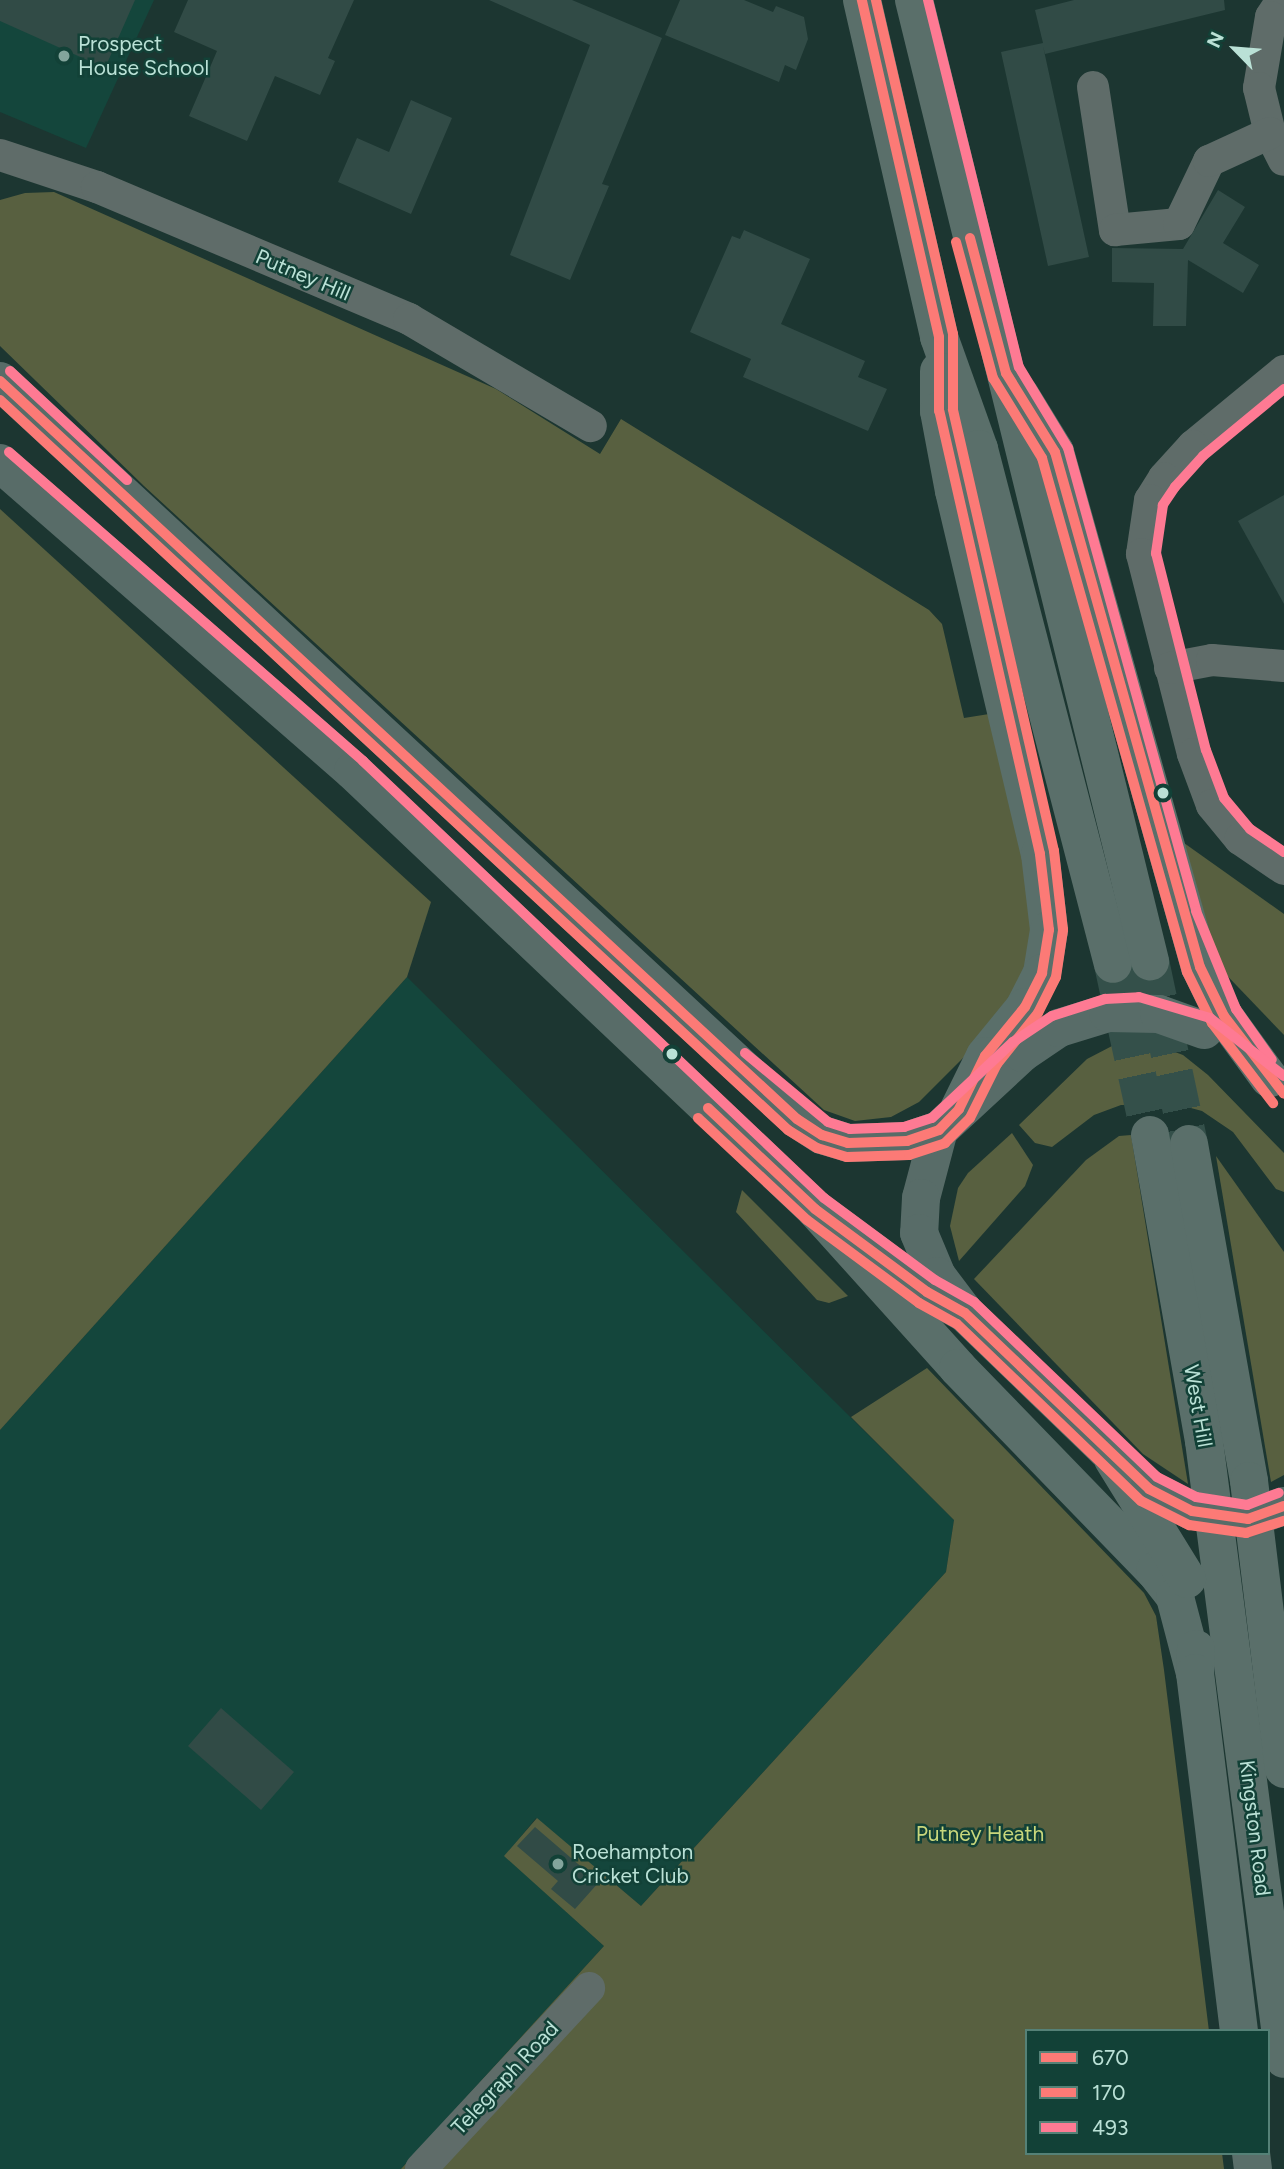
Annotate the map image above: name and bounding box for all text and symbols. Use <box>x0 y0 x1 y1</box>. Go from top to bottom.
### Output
north arrow <box>1200 14 1270 84</box>
text: N <box>1202 28 1229 51</box>
place label: Prospect House School <box>78 31 209 81</box>
marker: Prospect House School <box>56 48 72 64</box>
street label: Putney Hill <box>252 244 354 306</box>
unlabelled marker <box>1156 786 1170 800</box>
unlabelled marker <box>665 1047 679 1061</box>
street label: West Hill <box>1178 1363 1218 1449</box>
street label: Kingston Road <box>1234 1759 1276 1897</box>
park label: Putney Heath <box>916 1821 1044 1847</box>
place label: Roehampton Cricket Club <box>572 1839 693 1889</box>
marker: Roehampton Cricket Club <box>550 1856 566 1872</box>
street label: Telegraph Road <box>446 2016 564 2140</box>
legend <box>1025 2029 1270 2155</box>
text: 670 <box>1092 2045 1129 2070</box>
text: 170 <box>1092 2080 1125 2105</box>
text: 493 <box>1092 2115 1128 2140</box>

